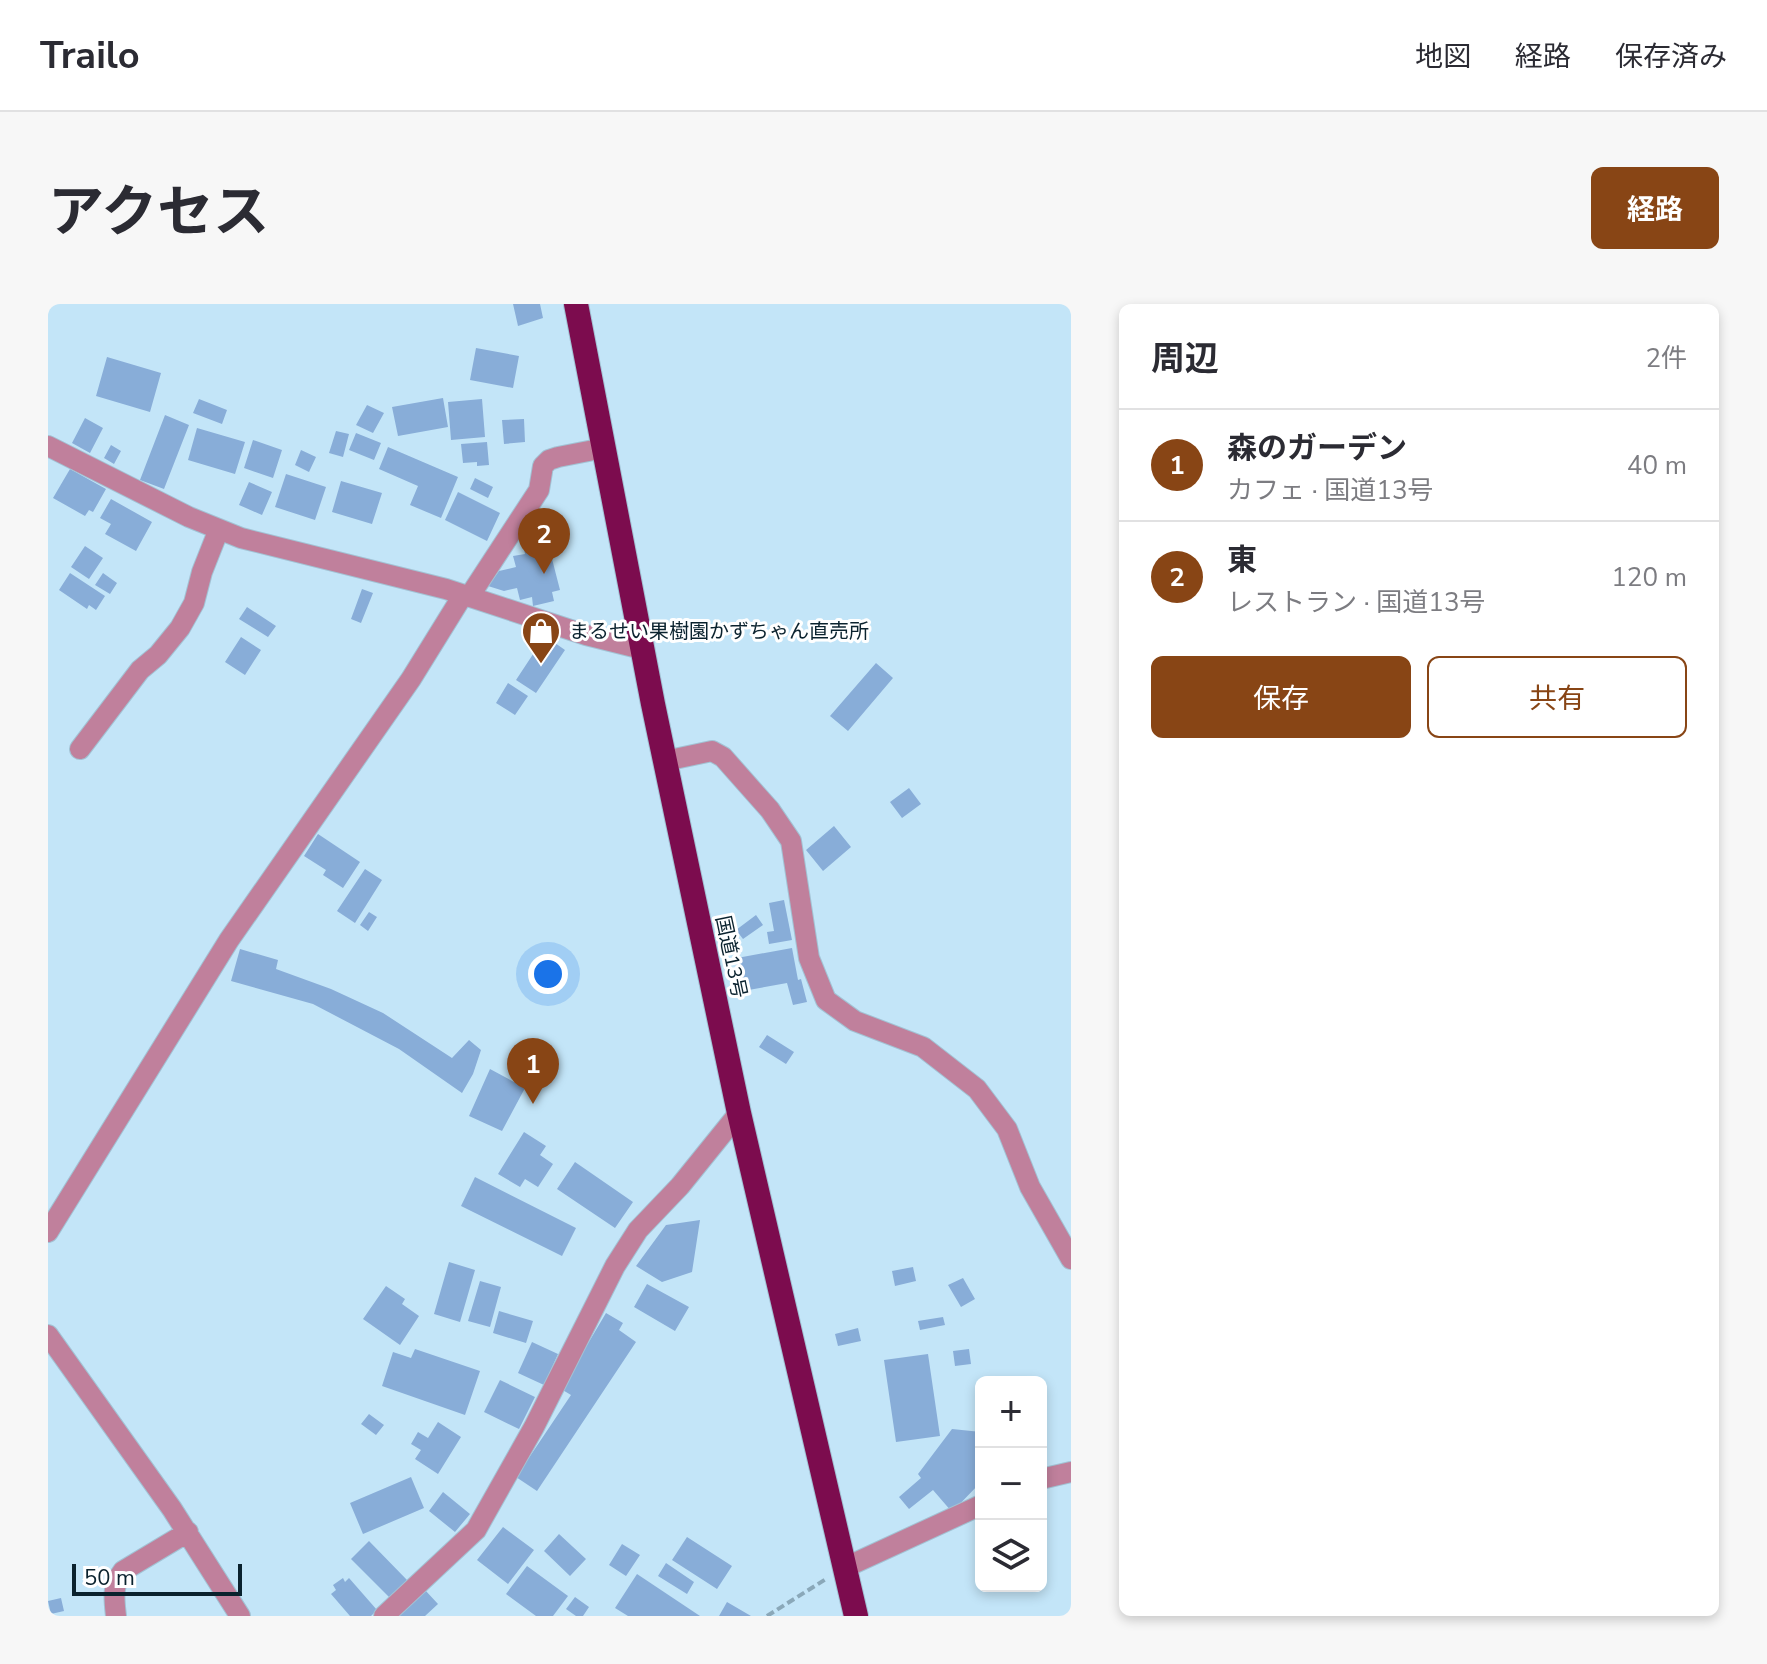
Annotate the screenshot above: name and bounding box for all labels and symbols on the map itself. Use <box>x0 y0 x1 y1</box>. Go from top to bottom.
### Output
pin: 2 <box>518 508 570 574</box>
shop icon: まるせい果樹園かずちゃん直売所 <box>520 610 562 665</box>
place label: まるせい果樹園かずちゃん直売所 <box>569 618 869 645</box>
street label: 国道13号 <box>709 913 753 1001</box>
your location <box>528 954 568 994</box>
pin: 1 <box>507 1038 559 1104</box>
scale bar <box>72 1560 242 1596</box>

